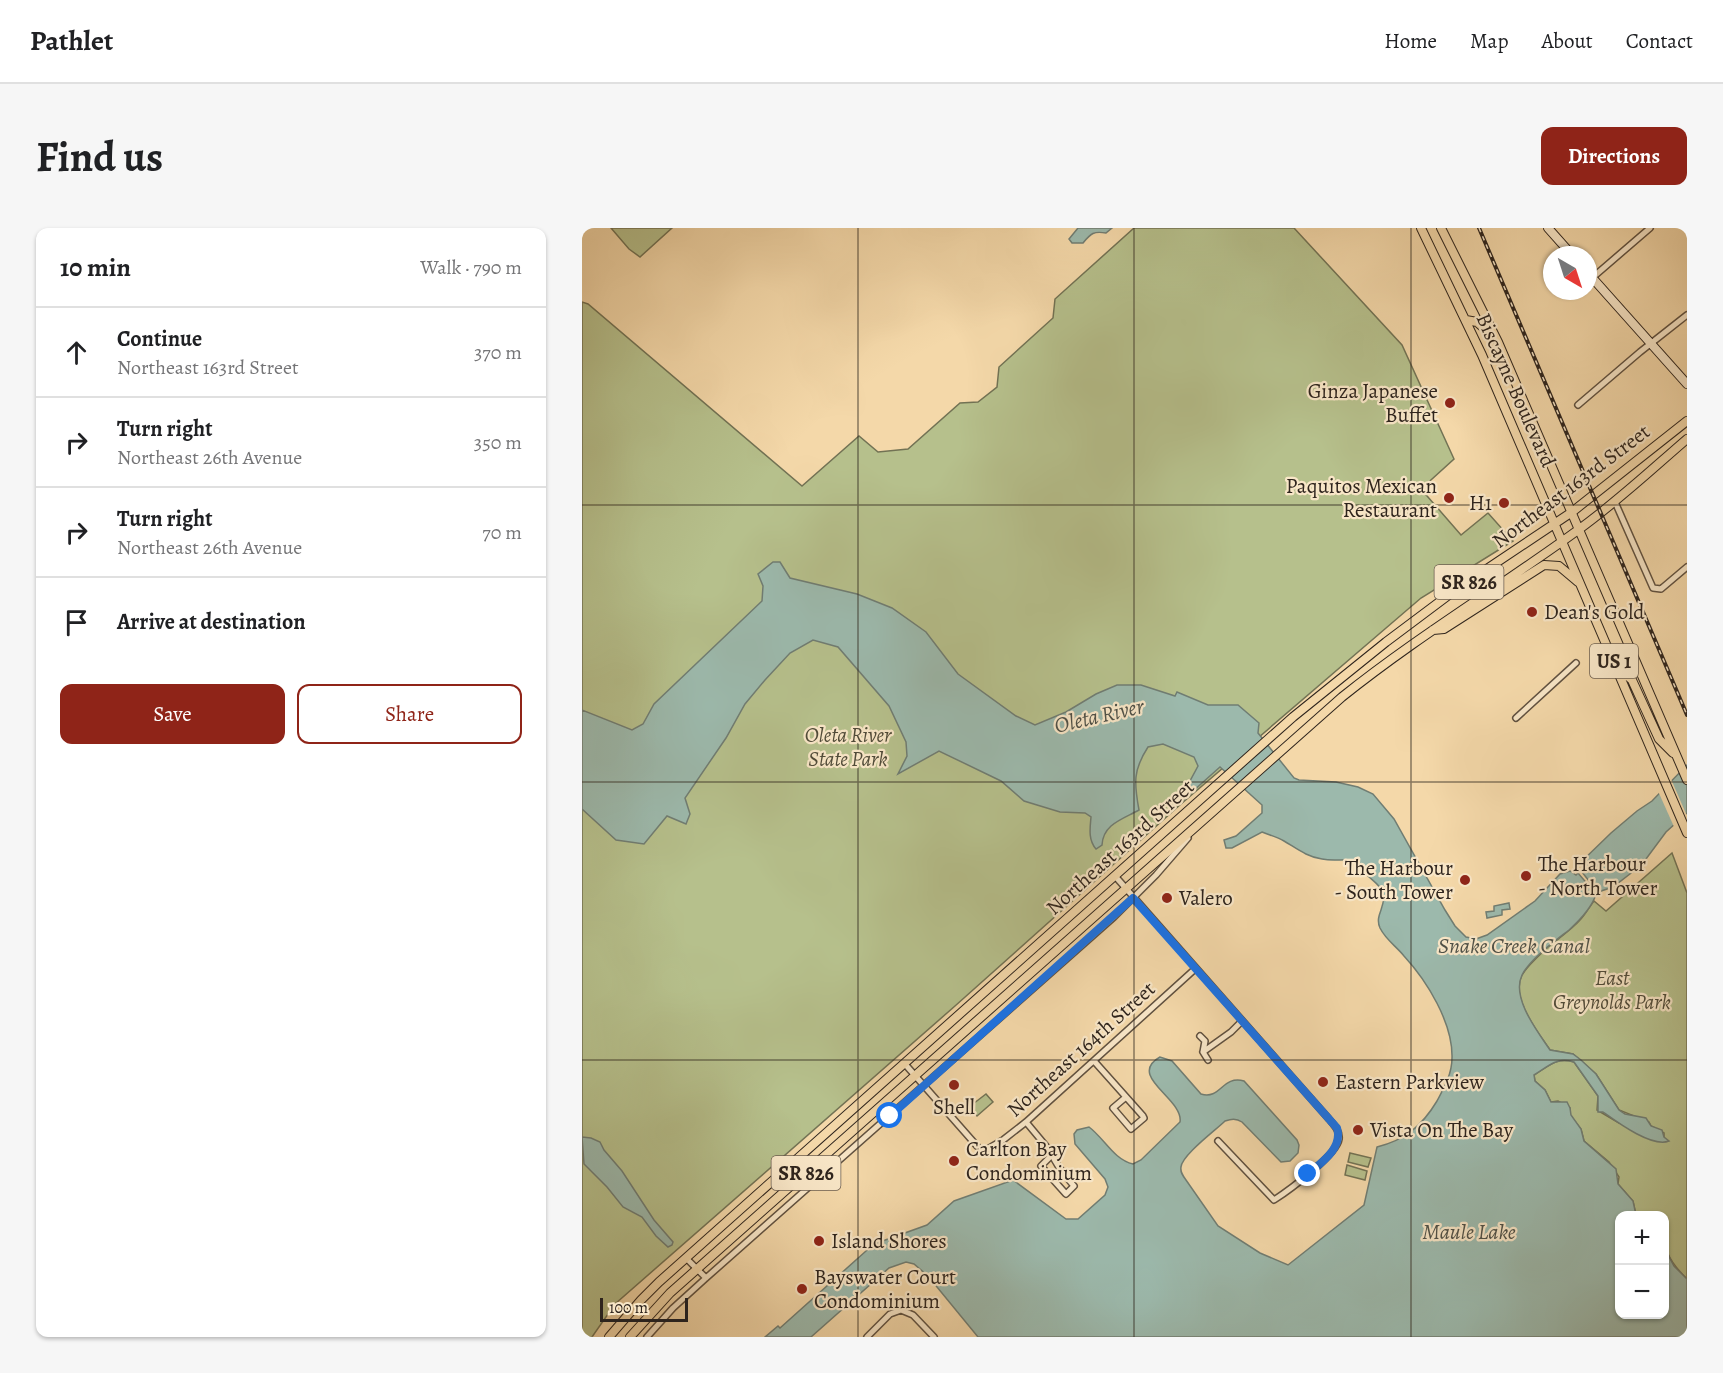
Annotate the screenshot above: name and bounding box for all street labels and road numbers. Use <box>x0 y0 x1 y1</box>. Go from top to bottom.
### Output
street label: Biscayne Boulevard <box>1469 309 1563 472</box>
street label: Northeast 163rd Street <box>1486 417 1656 555</box>
road number: SR 826 <box>1434 565 1504 599</box>
road number: US 1 <box>1590 644 1638 678</box>
street label: Northeast 163rd Street <box>1040 773 1200 921</box>
street label: Northeast 164th Street <box>1001 975 1161 1123</box>
road number: SR 826 <box>772 1156 840 1190</box>

